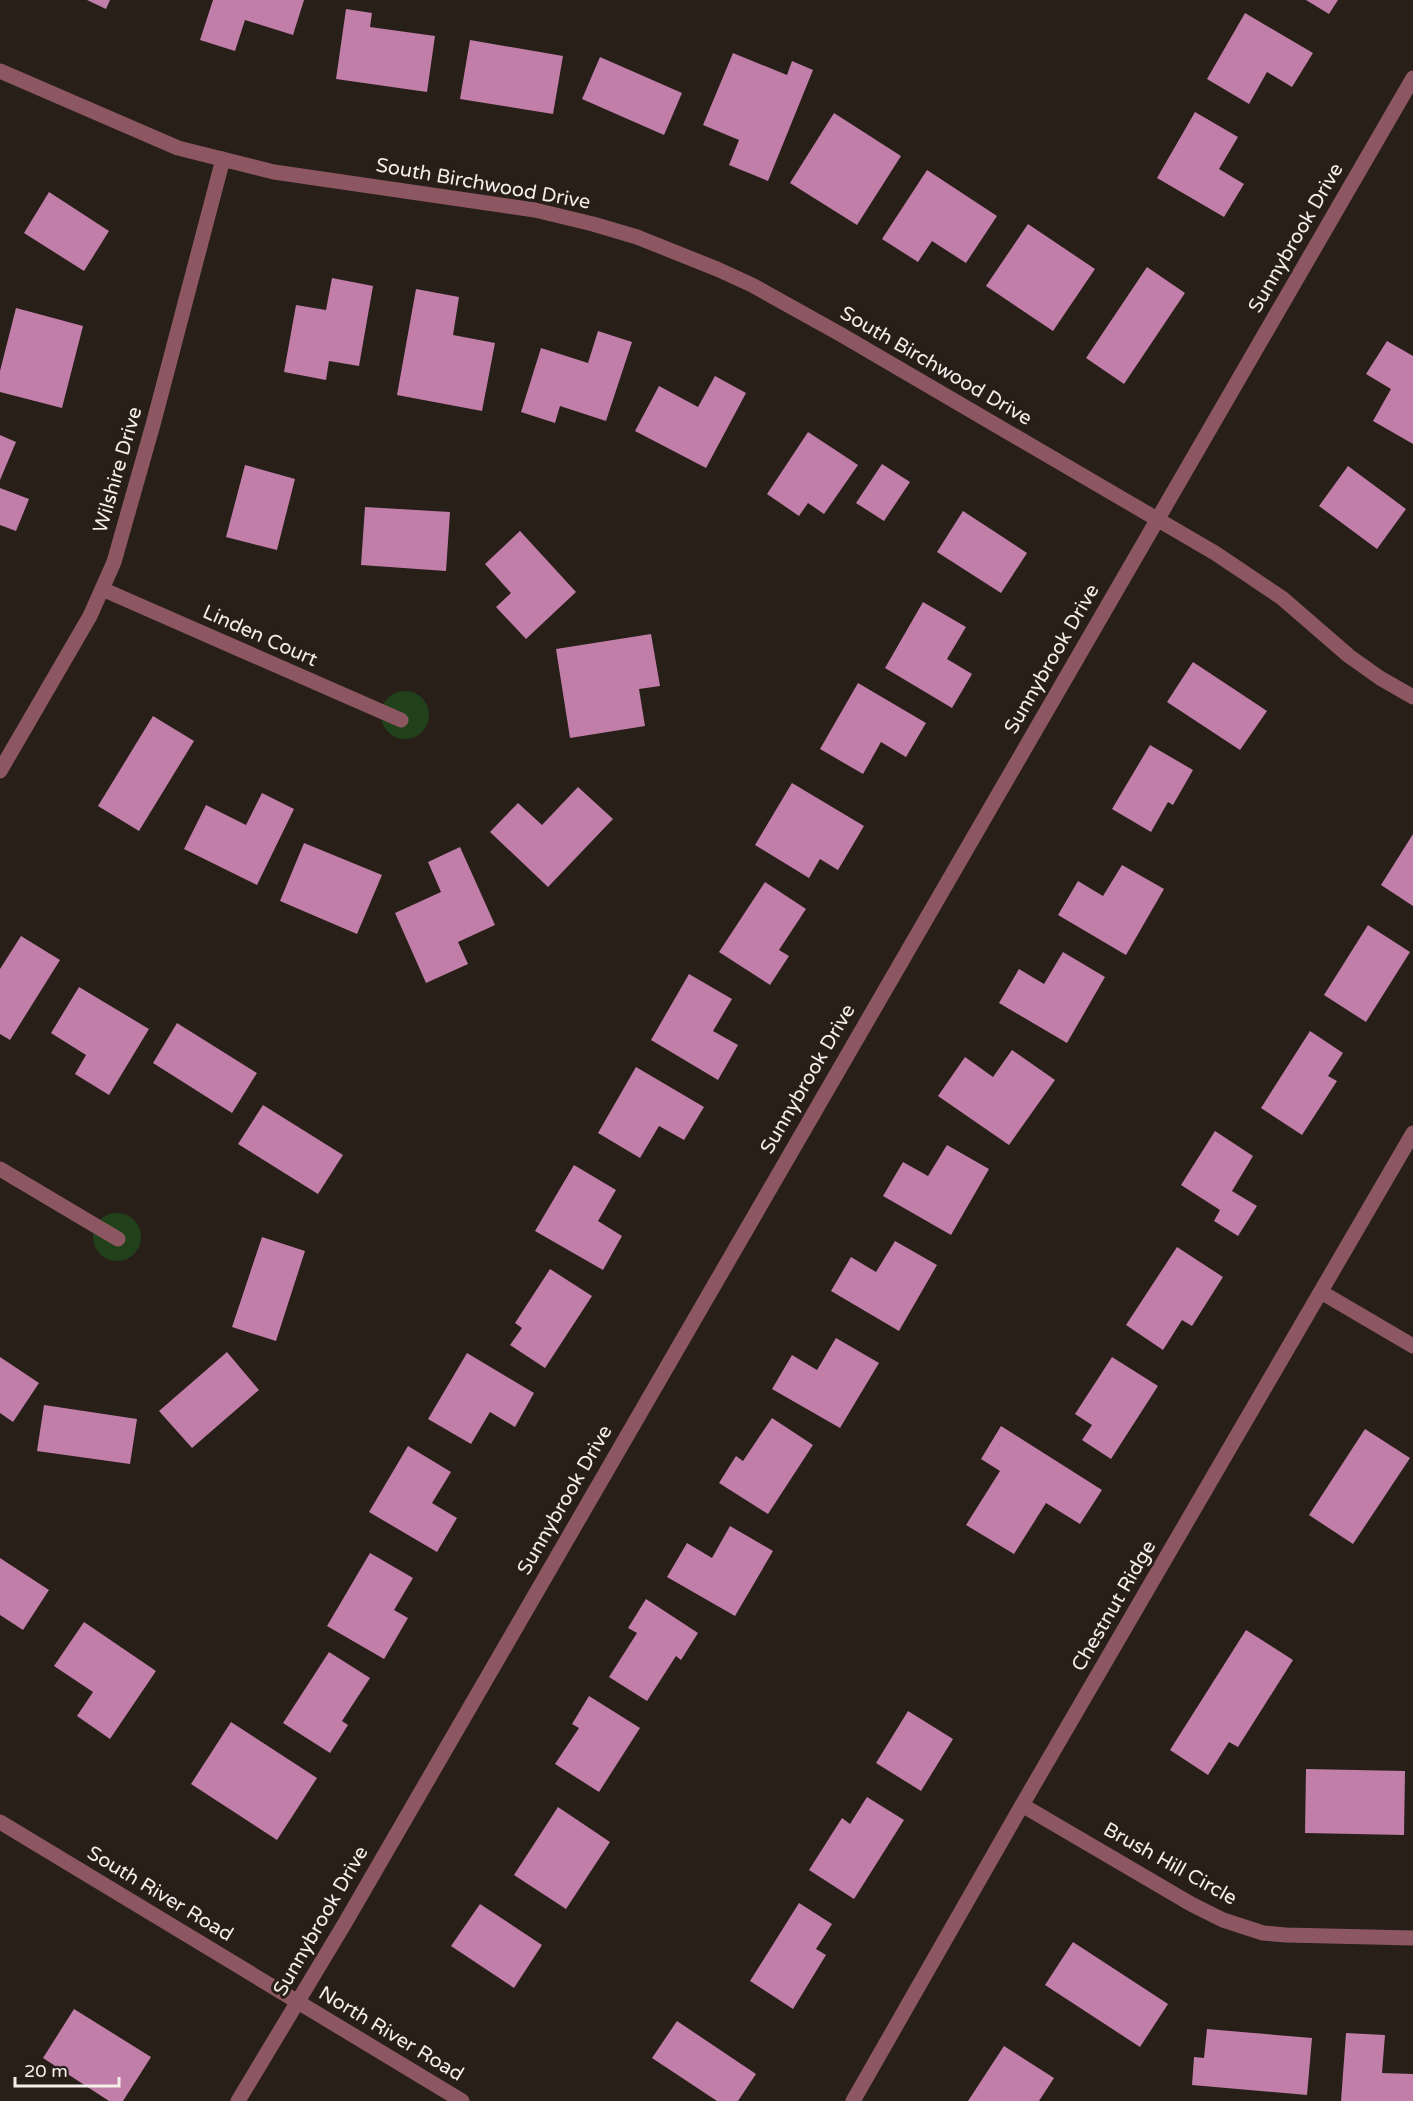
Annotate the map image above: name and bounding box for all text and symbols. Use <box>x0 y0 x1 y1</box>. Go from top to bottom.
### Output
street label: South Birchwood Drive <box>374 153 592 215</box>
street label: Sunnybrook Drive <box>1243 159 1349 317</box>
street label: South Birchwood Drive <box>836 301 1036 431</box>
street label: Wilshire Drive <box>89 404 147 536</box>
street label: Sunnybrook Drive <box>999 580 1105 738</box>
street label: Linden Court <box>199 600 321 672</box>
street label: Sunnybrook Drive <box>755 1000 861 1158</box>
street label: Sunnybrook Drive <box>512 1421 618 1579</box>
street label: Chestnut Ridge <box>1067 1536 1161 1676</box>
street label: Brush Hill Circle <box>1099 1817 1241 1911</box>
street label: South River Road <box>83 1841 237 1947</box>
street label: Sunnybrook Drive <box>268 1842 374 2000</box>
street label: North River Road <box>314 1981 468 2087</box>
scale bar <box>15 2050 118 2088</box>
text: 20 m <box>24 2060 68 2082</box>

